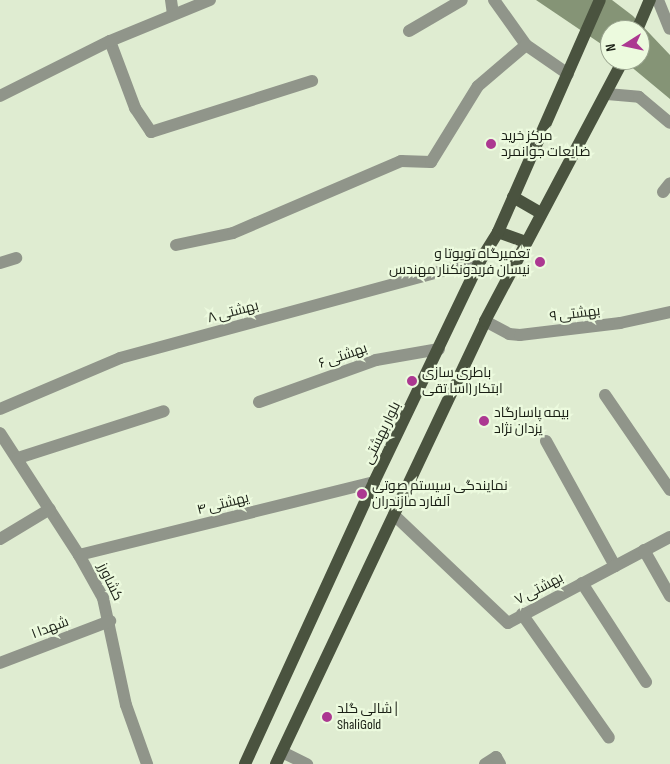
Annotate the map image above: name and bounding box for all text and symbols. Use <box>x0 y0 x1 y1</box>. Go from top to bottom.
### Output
north arrow <box>600 20 650 70</box>
text: N <box>602 42 620 53</box>
place label: مرکز خرید ضایعات جوانمرد <box>501 128 590 160</box>
marker: مرکز خرید ضایعات جوانمرد <box>485 138 497 150</box>
place label: تعمیرگاه تویوتا و نیسان فریدونکنار مهندس <box>389 246 530 278</box>
marker: تعمیرگاه تویوتا و نیسان فریدونکنار مهندس <box>534 256 546 268</box>
street label: بهشتی ۸ <box>205 297 261 327</box>
street label: بهشتی ۹ <box>549 303 601 325</box>
street label: بهشتی ۶ <box>316 340 370 372</box>
place label: باطری سازی ابتکار (اسا تقی <box>422 365 503 398</box>
marker: باطری سازی ابتکار (اسا تقی <box>406 375 418 387</box>
street label: بلوار بهشتی <box>360 399 404 467</box>
place label: بیمه پاسارگاد یزدان نژاد <box>494 405 569 438</box>
marker: بیمه پاسارگاد یزدان نژاد <box>478 415 490 427</box>
place label: نمایندگی سیستم صوتی آلفارد مازندران <box>372 478 508 511</box>
marker: نمایندگی سیستم صوتی آلفارد مازندران <box>356 488 368 500</box>
street label: یهشتی ۴ <box>195 489 251 519</box>
street label: کشاورز <box>94 560 126 604</box>
street label: بهشتی ۷ <box>512 569 566 609</box>
street label: شهدا ۱ <box>29 613 71 643</box>
place label: شالی گلد | ShaliGold <box>337 701 398 734</box>
marker: شالی گلد | ShaliGold <box>321 711 333 723</box>

